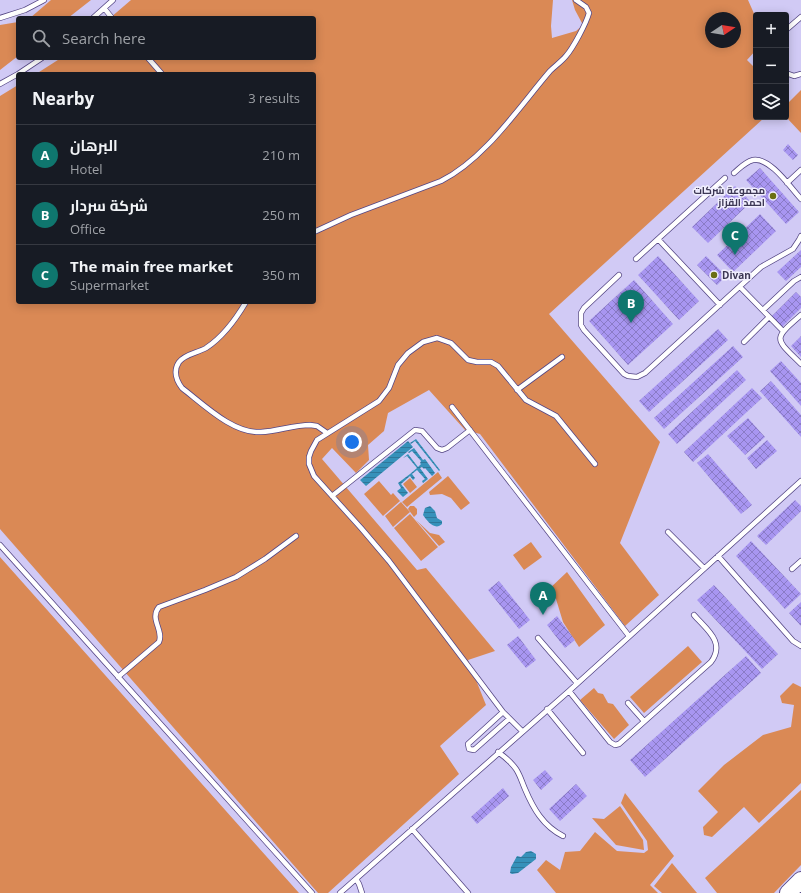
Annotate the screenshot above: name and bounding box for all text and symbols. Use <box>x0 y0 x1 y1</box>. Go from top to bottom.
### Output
north arrow <box>705 12 741 48</box>
map controls <box>753 12 789 120</box>
button: + <box>753 12 789 48</box>
search box <box>16 16 316 60</box>
icon: search <box>30 27 52 49</box>
text: Search here <box>62 28 146 48</box>
button: − <box>753 48 789 84</box>
button: layers <box>753 84 789 120</box>
text: Nearby <box>32 87 94 110</box>
text: 3 results <box>248 89 300 107</box>
text: البرهان <box>70 135 118 155</box>
text: A <box>41 146 49 164</box>
text: 210 m <box>262 146 300 164</box>
text: Hotel <box>70 160 103 178</box>
place label: مجموعة شركات احمد القزاز <box>693 183 765 209</box>
marker: مجموعة شركات احمد القزاز <box>768 191 778 201</box>
text: شركة سردار <box>70 195 148 215</box>
text: B <box>41 206 49 224</box>
text: 250 m <box>262 206 300 224</box>
text: Office <box>70 220 106 238</box>
pin: C <box>722 222 748 255</box>
text: The main free market <box>70 256 233 276</box>
text: C <box>41 266 49 284</box>
text: 350 m <box>262 266 300 284</box>
place label: Divan <box>722 268 751 282</box>
marker: Divan <box>709 270 719 280</box>
text: Supermarket <box>70 276 149 294</box>
pin: B <box>618 290 644 323</box>
your location <box>342 432 362 452</box>
pin: A <box>530 582 556 615</box>

